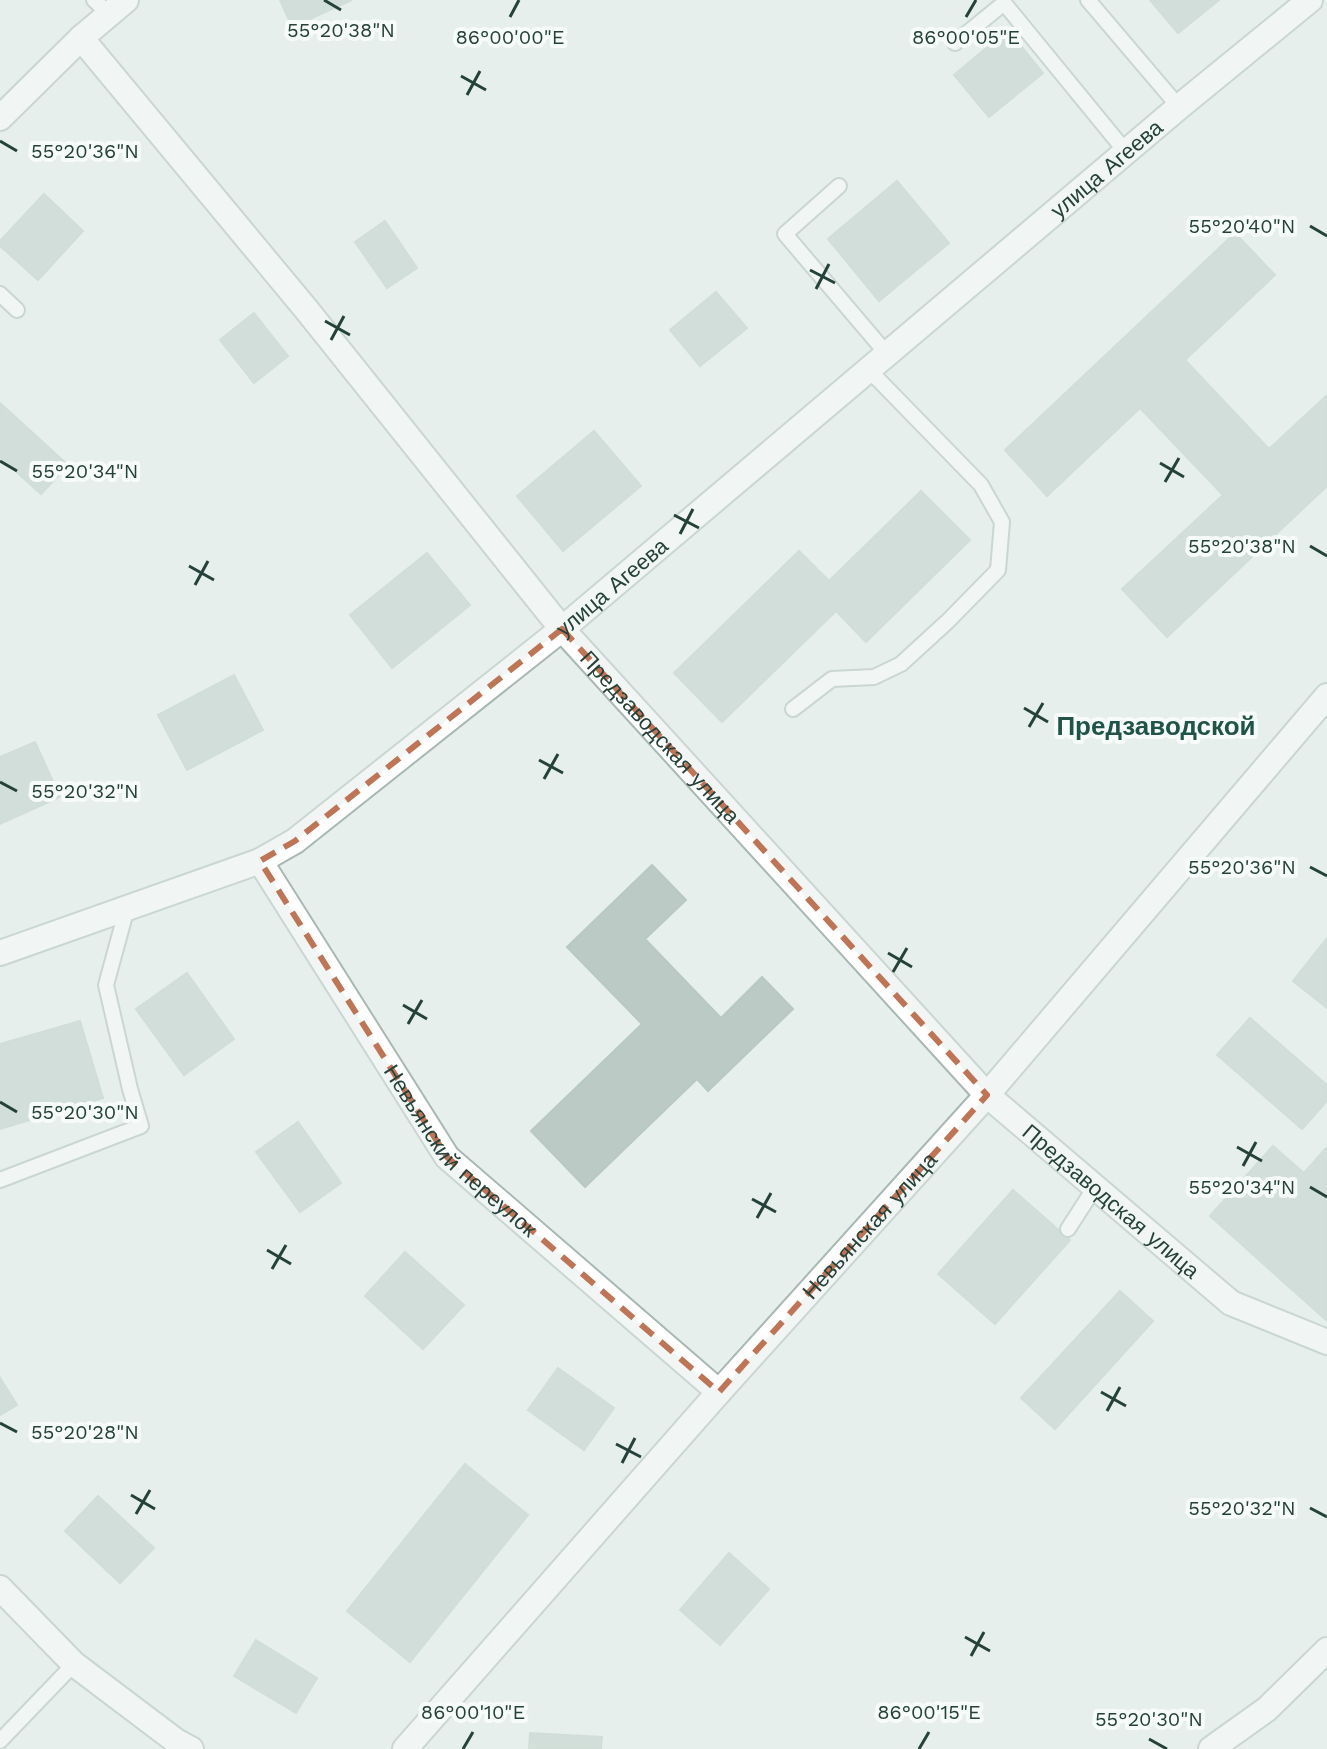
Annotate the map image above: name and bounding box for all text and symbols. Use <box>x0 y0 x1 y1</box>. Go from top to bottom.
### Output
text: 55°20'38"N <box>287 18 395 42</box>
text: 86°00'00"E <box>456 25 564 49</box>
text: 86°00'05"E <box>912 25 1020 49</box>
street label: улица Агеева <box>1045 114 1168 223</box>
text: 55°20'36"N <box>31 139 139 163</box>
text: 55°20'40"N <box>1189 214 1295 238</box>
text: 55°20'34"N <box>32 459 138 483</box>
street label: улица Агеева <box>551 532 673 641</box>
text: 55°20'38"N <box>1188 534 1296 558</box>
street label: Предзаводская улица <box>576 646 746 829</box>
district label: Предзаводской <box>1056 711 1256 741</box>
text: 55°20'32"N <box>31 779 139 803</box>
text: 55°20'36"N <box>1188 855 1296 879</box>
street label: Невьянский переулок <box>379 1060 542 1242</box>
text: 55°20'30"N <box>31 1100 139 1124</box>
street label: Предзаводская улица <box>1018 1119 1205 1284</box>
street label: Невьянская улица <box>797 1146 942 1304</box>
text: 55°20'34"N <box>1189 1175 1295 1199</box>
text: 55°20'28"N <box>31 1420 139 1444</box>
text: 55°20'32"N <box>1188 1496 1296 1520</box>
text: 86°00'10"E <box>421 1700 525 1724</box>
text: 86°00'15"E <box>877 1700 981 1724</box>
text: 55°20'30"N <box>1095 1707 1203 1731</box>

